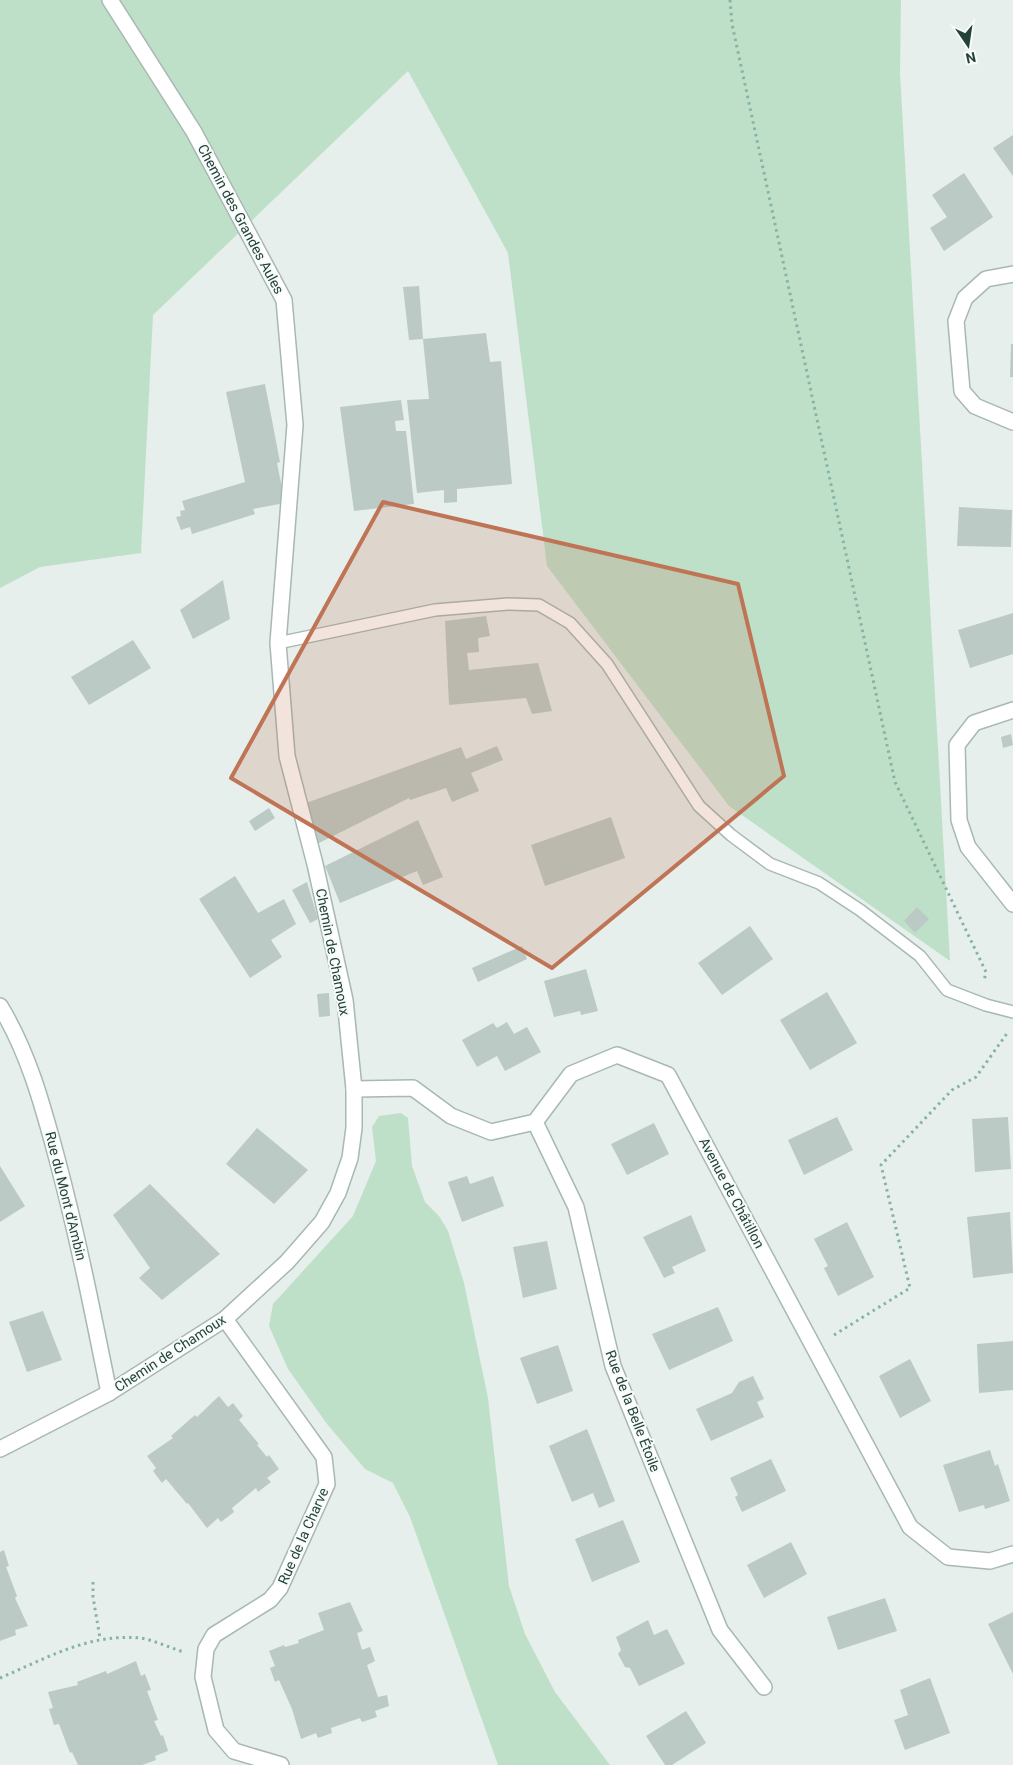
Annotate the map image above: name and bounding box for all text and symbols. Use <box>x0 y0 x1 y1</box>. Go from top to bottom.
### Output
north arrow <box>943 20 993 70</box>
text: N <box>964 49 978 67</box>
street label: Chemin des Grandes Aules <box>195 141 287 297</box>
street label: Chemin de Chamoux <box>313 887 353 1017</box>
street label: Rue du Mont d'Ambin <box>42 1130 90 1262</box>
street label: Avenue de Châtillon <box>696 1135 768 1251</box>
street label: Chemin de Chamoux <box>111 1311 229 1395</box>
street label: Rue de la Belle Étoile <box>602 1348 665 1474</box>
street label: Rue de la Charve <box>275 1485 331 1587</box>

